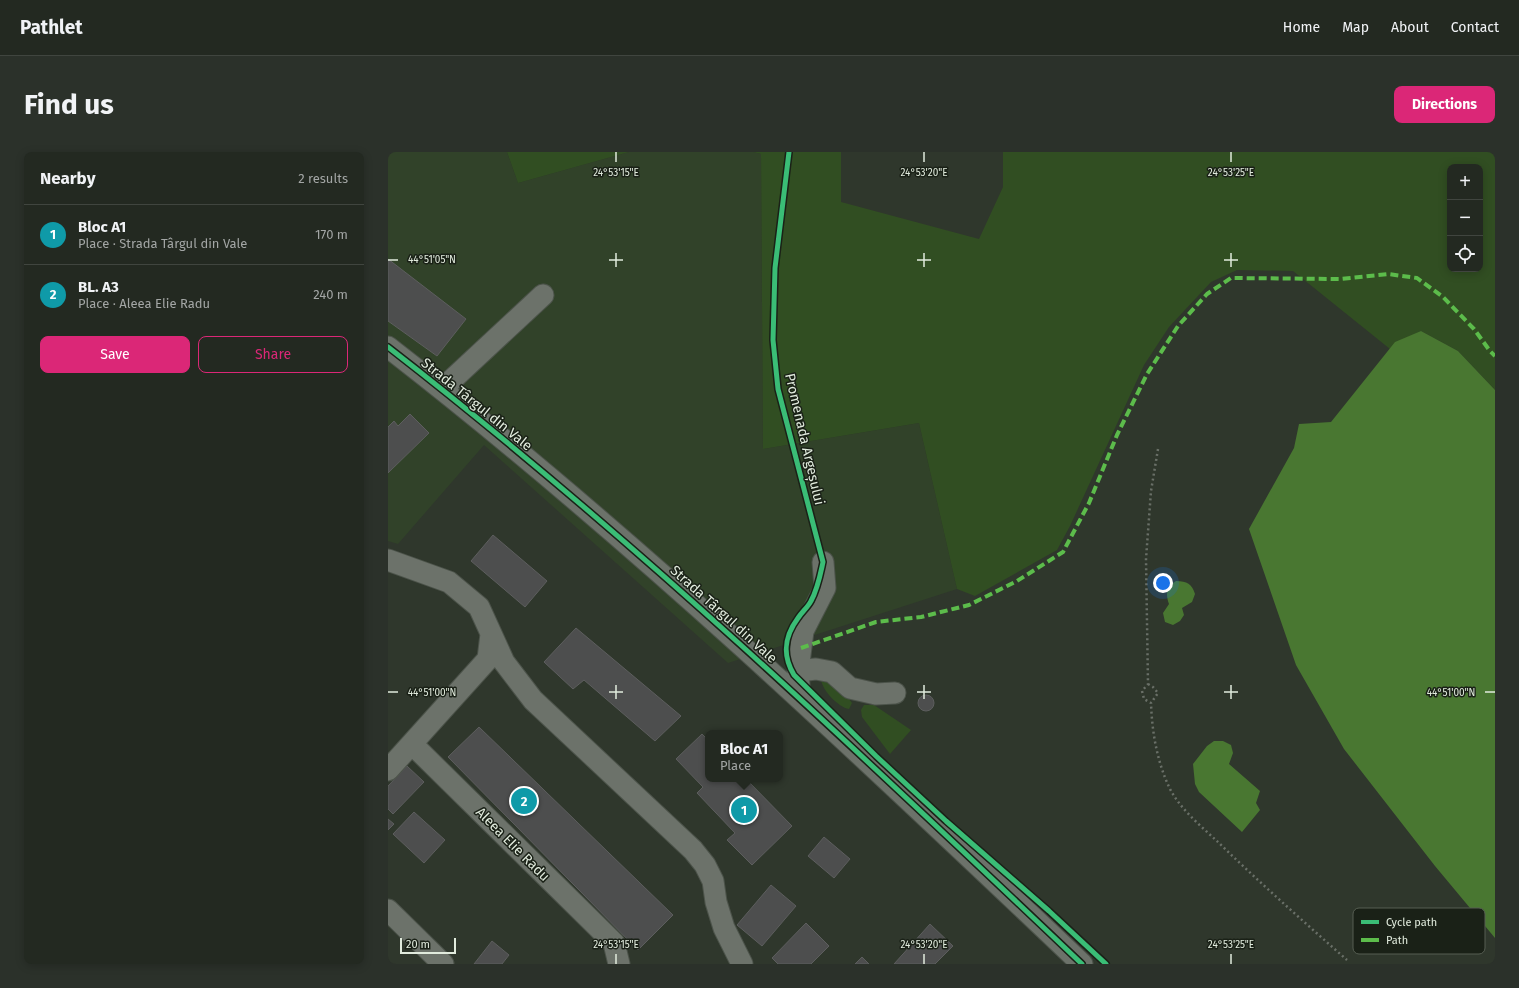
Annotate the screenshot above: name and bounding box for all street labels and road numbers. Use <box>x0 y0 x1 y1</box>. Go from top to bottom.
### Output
street label: Strada Târgul din Vale <box>418 354 536 454</box>
street label: Promenada Argeșului <box>780 371 828 507</box>
street label: Strada Târgul din Vale <box>667 562 781 667</box>
street label: Aleea Elie Radu <box>472 804 553 885</box>

